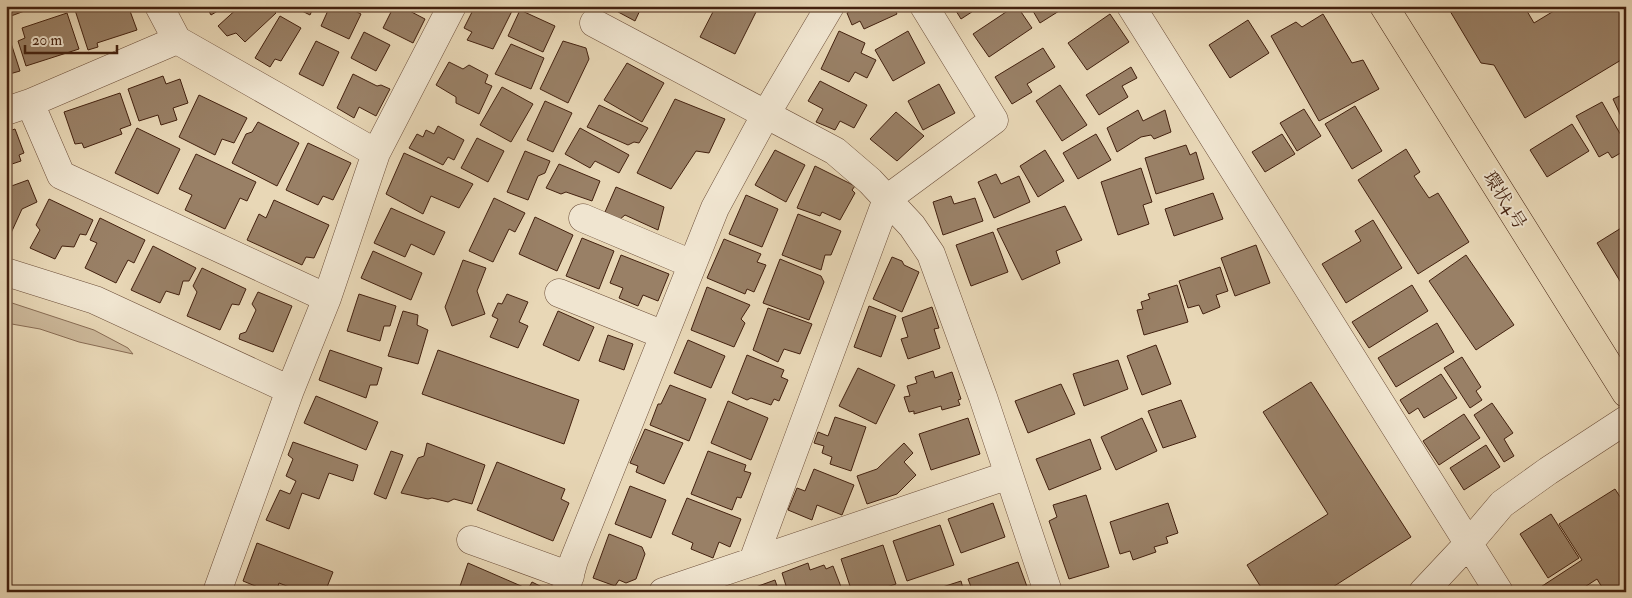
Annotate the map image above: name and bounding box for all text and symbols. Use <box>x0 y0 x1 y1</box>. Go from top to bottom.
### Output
scale bar <box>25 22 118 54</box>
text: 20 m <box>32 31 62 50</box>
street label: 環状4号 <box>1478 167 1531 233</box>

